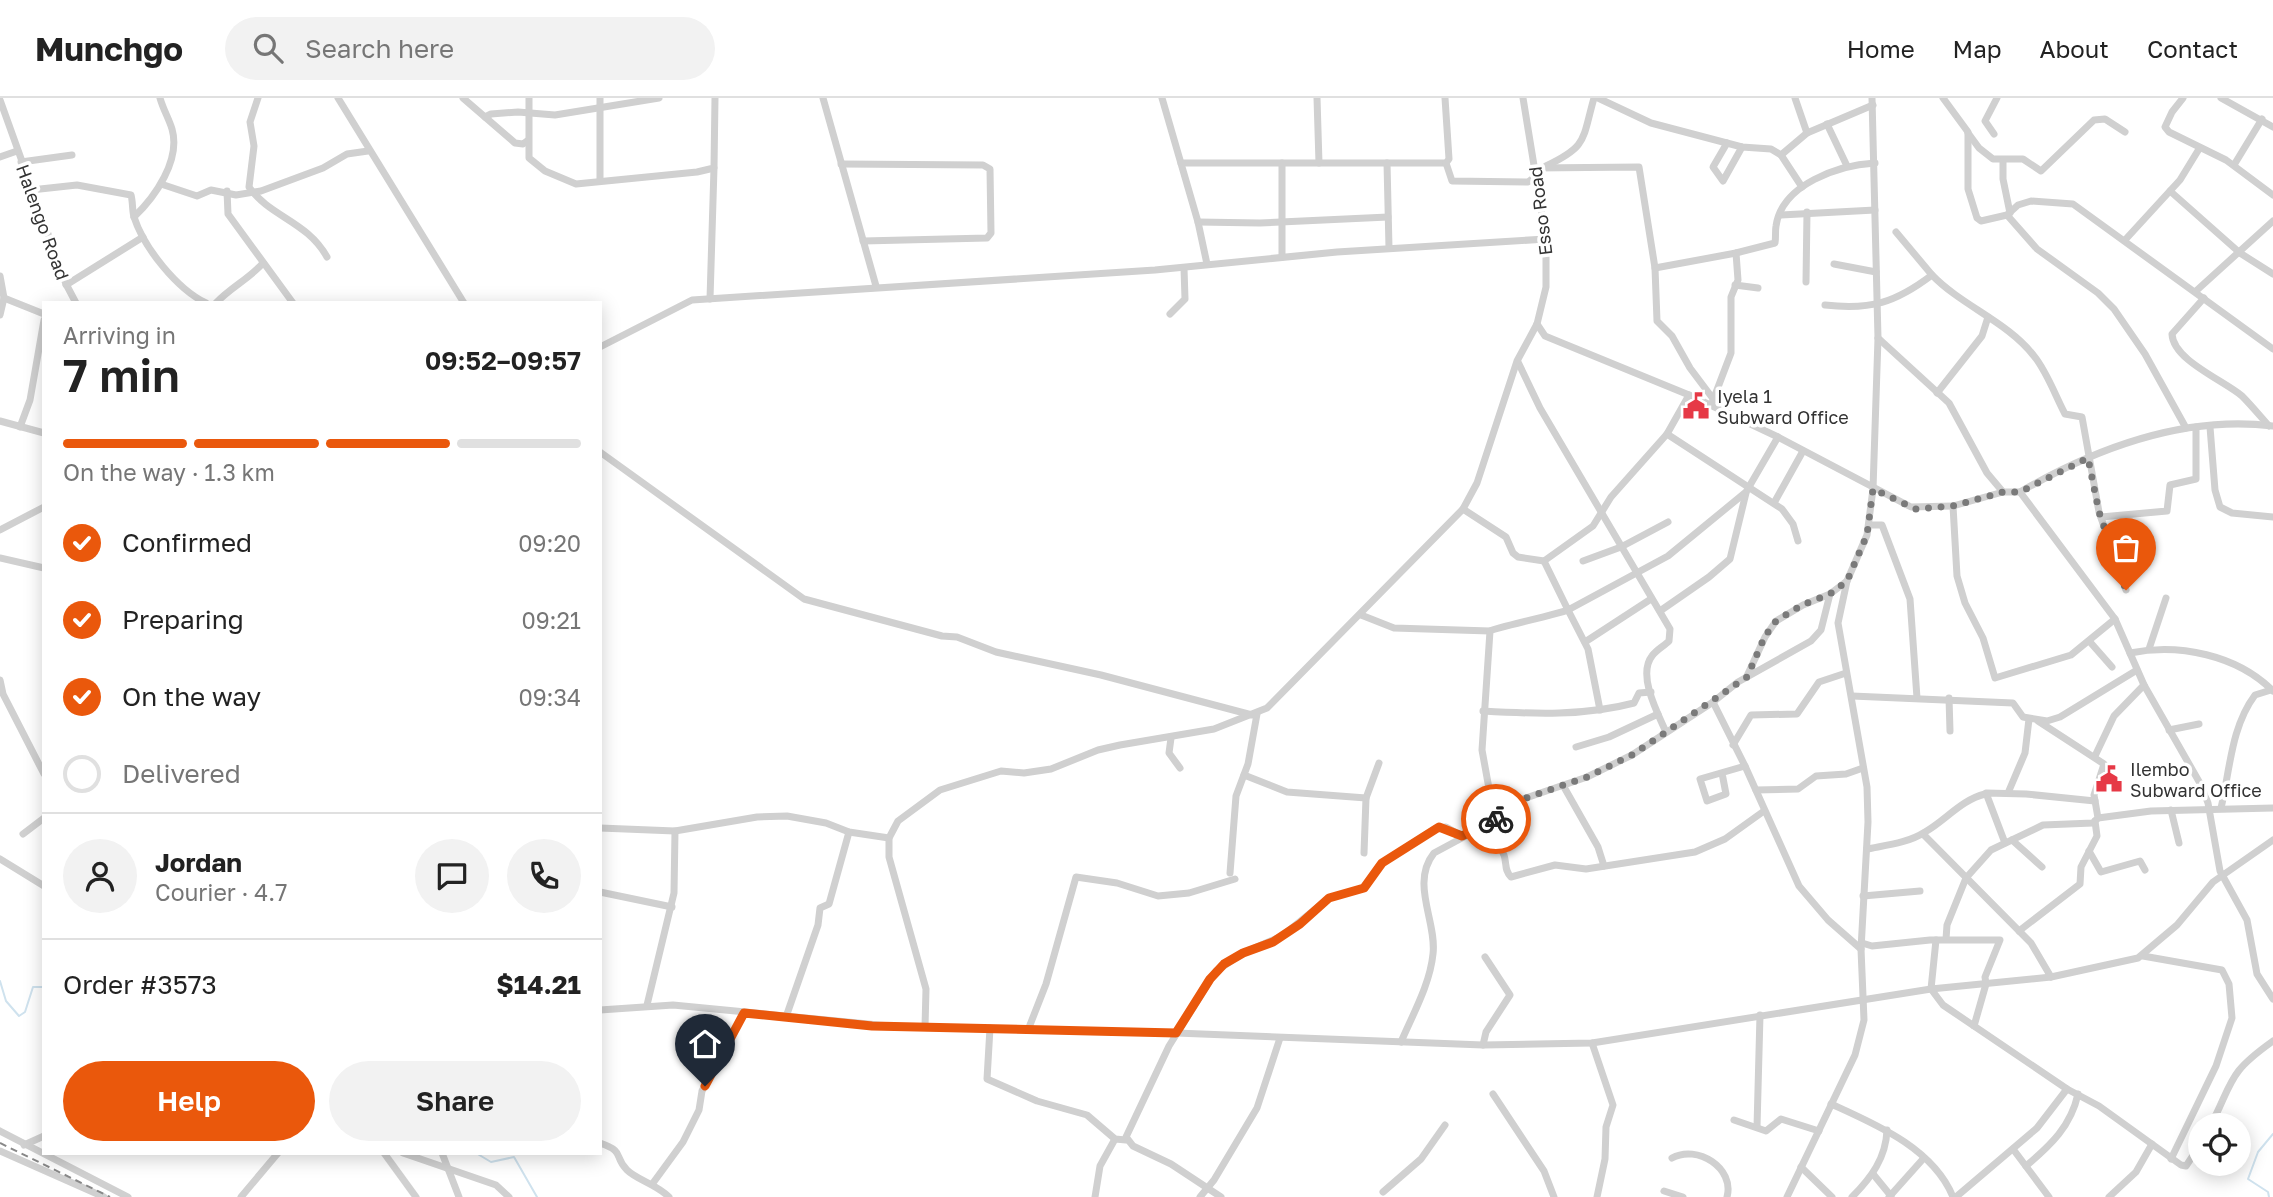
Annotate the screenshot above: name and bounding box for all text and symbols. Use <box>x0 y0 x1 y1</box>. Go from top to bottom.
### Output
search box <box>225 17 715 80</box>
text: Munchgo <box>35 29 183 68</box>
icon: search <box>249 29 287 67</box>
text: Search here <box>305 33 454 64</box>
text: Home <box>1847 34 1915 63</box>
text: Map <box>1953 34 2002 63</box>
text: About <box>2040 34 2109 63</box>
text: Contact <box>2147 34 2238 63</box>
street label: Halengo Road <box>12 161 74 283</box>
street label: Esso Road <box>1524 165 1556 257</box>
text: Arriving in <box>63 321 176 349</box>
text: 09:52–09:57 <box>425 345 581 376</box>
text: 7 min <box>63 347 180 402</box>
place label: Iyela 1 Subward Office <box>1717 385 1849 428</box>
public building icon: Iyela 1 Subward Office <box>1681 391 1711 421</box>
text: On the way · 1.3 km <box>63 458 275 486</box>
pin <box>2096 518 2156 590</box>
icon: check <box>63 524 101 562</box>
text: Confirmed <box>122 527 252 558</box>
text: 09:20 <box>518 529 581 557</box>
icon: bag <box>2107 529 2145 567</box>
icon: check <box>63 601 101 639</box>
text: Preparing <box>122 604 244 635</box>
text: 09:21 <box>521 606 581 634</box>
icon: check <box>63 678 101 716</box>
text: On the way <box>122 681 261 712</box>
text: 09:34 <box>518 683 581 711</box>
text: Delivered <box>122 758 241 789</box>
place label: Ilembo Subward Office <box>2130 758 2262 801</box>
public building icon: Ilembo Subward Office <box>2094 764 2124 794</box>
courier <box>1461 784 1531 854</box>
icon: bike <box>1477 800 1515 838</box>
button: person <box>63 839 137 913</box>
button: chat <box>415 839 489 913</box>
button: phone <box>507 839 581 913</box>
text: Jordan <box>155 847 242 878</box>
text: Courier · 4.7 <box>155 878 287 906</box>
text: Order #3573 <box>63 969 217 1000</box>
text: $14.21 <box>496 969 581 1000</box>
pin <box>675 1014 735 1086</box>
icon: home <box>686 1025 724 1063</box>
button: Help <box>63 1061 315 1141</box>
button: Share <box>329 1061 581 1141</box>
map controls <box>2188 1113 2251 1176</box>
button: locate <box>2188 1113 2251 1176</box>

